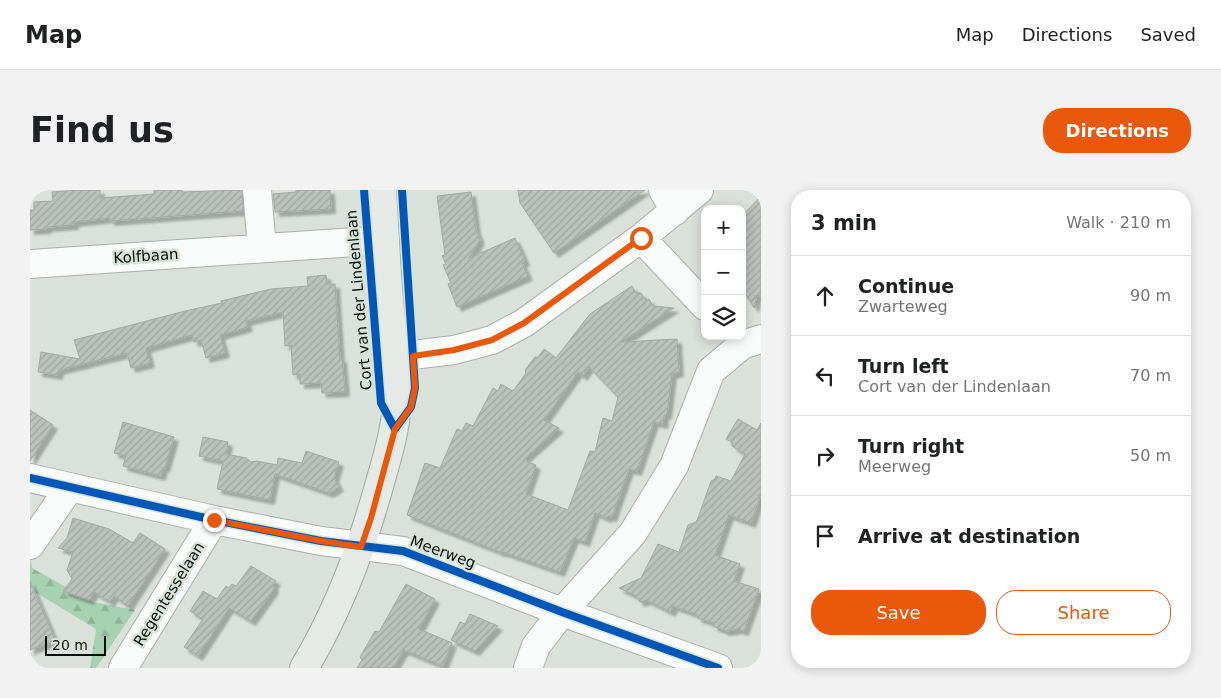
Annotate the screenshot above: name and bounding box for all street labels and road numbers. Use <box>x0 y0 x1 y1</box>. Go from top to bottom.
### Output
street label: Cort van der Lindenlaan <box>342 209 376 391</box>
street label: Kolfbaan <box>113 245 179 267</box>
street label: Meerweg <box>408 532 478 572</box>
street label: Regentesselaan <box>130 539 208 649</box>

